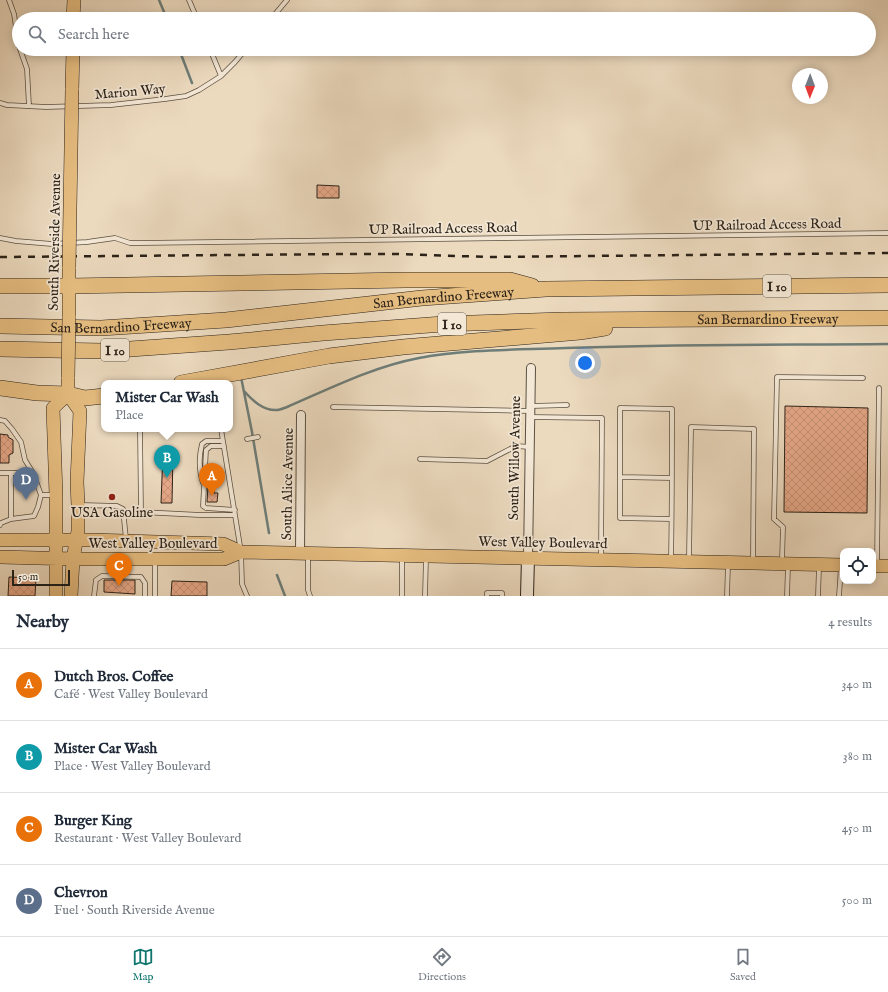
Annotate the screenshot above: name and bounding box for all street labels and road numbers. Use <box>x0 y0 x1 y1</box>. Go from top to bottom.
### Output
street label: Marion Way <box>94 80 167 104</box>
street label: South Riverside Avenue <box>45 173 65 311</box>
street label: UP Railroad Access Road <box>692 215 842 235</box>
street label: UP Railroad Access Road <box>368 219 518 239</box>
road number: I 10 <box>763 275 791 297</box>
street label: San Bernardino Freeway <box>372 283 515 313</box>
street label: San Bernardino Freeway <box>697 310 839 329</box>
road number: I 10 <box>438 313 466 335</box>
street label: San Bernardino Freeway <box>50 314 192 338</box>
road number: I 10 <box>101 339 129 361</box>
street label: South Willow Avenue <box>505 395 525 520</box>
street label: South Alice Avenue <box>278 427 298 540</box>
street label: West Valley Boulevard <box>478 533 608 553</box>
street label: West Valley Boulevard <box>88 535 218 553</box>

